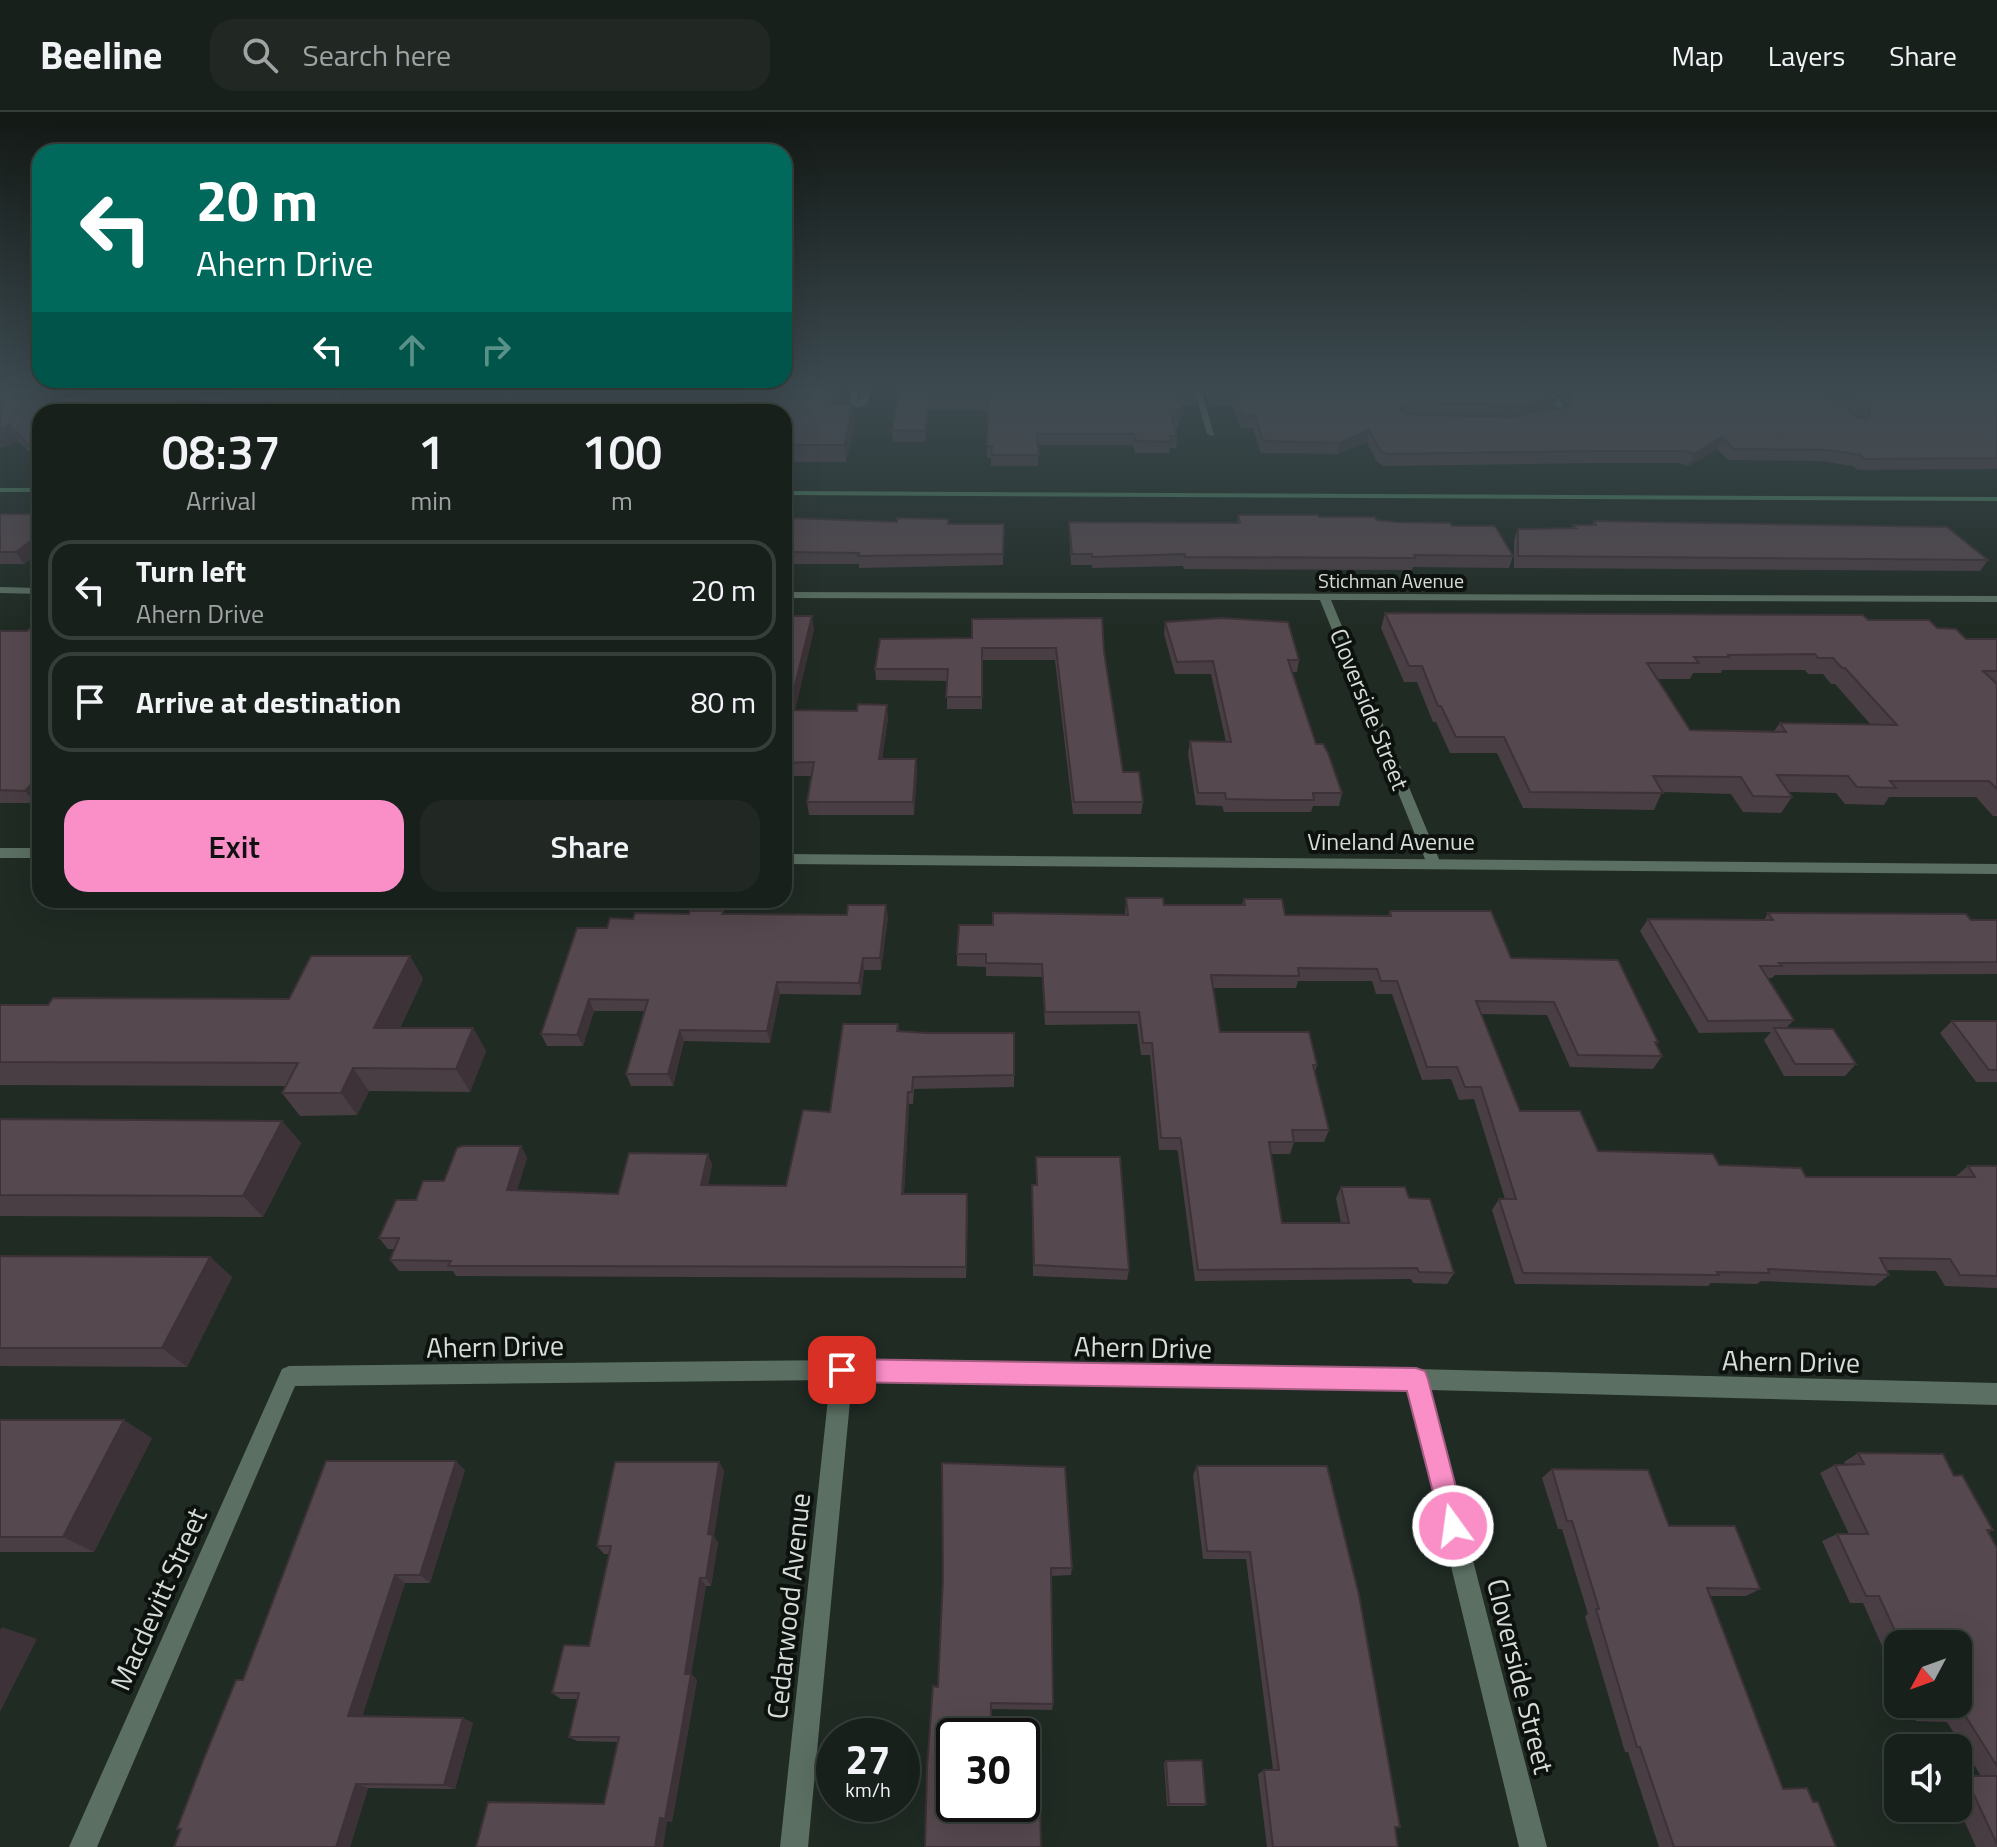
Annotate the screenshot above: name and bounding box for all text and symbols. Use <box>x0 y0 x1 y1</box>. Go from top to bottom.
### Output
search box <box>210 19 770 91</box>
text: Beeline <box>40 26 162 84</box>
text: Search here <box>302 32 451 78</box>
icon: search <box>238 33 282 77</box>
text: Map <box>1671 34 1724 77</box>
text: Layers <box>1768 34 1845 77</box>
text: Share <box>1889 34 1957 77</box>
text: 20 m <box>196 158 318 243</box>
icon: left <box>64 176 168 280</box>
text: Ahern Drive <box>196 235 373 290</box>
icon: left <box>306 328 350 372</box>
icon: ahead <box>390 328 434 372</box>
icon: right <box>474 328 518 372</box>
text: 08:37 <box>162 415 281 488</box>
text: 1 <box>418 415 445 488</box>
text: 100 <box>582 415 662 488</box>
text: Arrival <box>186 481 256 520</box>
text: min <box>410 481 452 520</box>
text: m <box>611 481 633 520</box>
text: Turn left <box>136 548 246 594</box>
street label: Stichman Avenue <box>1318 565 1464 596</box>
text: 20 m <box>691 567 756 613</box>
icon: left <box>68 568 112 612</box>
text: Ahern Drive <box>136 594 264 633</box>
street label: Cloverside Street <box>1321 623 1419 796</box>
text: Arrive at destination <box>136 679 401 725</box>
text: 80 m <box>691 679 756 725</box>
icon: arrive <box>68 680 112 724</box>
button: Exit <box>64 800 404 892</box>
button: Share <box>420 800 760 892</box>
street label: Vineland Avenue <box>1307 823 1475 859</box>
street label: Ahern Drive <box>426 1323 564 1369</box>
street label: Ahern Drive <box>1074 1324 1212 1370</box>
pin <box>808 1336 876 1404</box>
street label: Ahern Drive <box>1722 1338 1860 1384</box>
icon: arrive <box>820 1348 864 1392</box>
position arrow <box>1411 1484 1495 1568</box>
street label: Cedarwood Avenue <box>755 1491 821 1721</box>
street label: Macdevitt Street <box>99 1501 218 1697</box>
street label: Cloverside Street <box>1476 1574 1566 1778</box>
north arrow <box>1884 1630 1972 1718</box>
map controls <box>1884 1630 1972 1822</box>
speed limit sign: 30 <box>936 1718 1040 1822</box>
text: 27 <box>846 1729 890 1790</box>
button: sound <box>1884 1734 1972 1822</box>
text: km/h <box>845 1774 891 1805</box>

